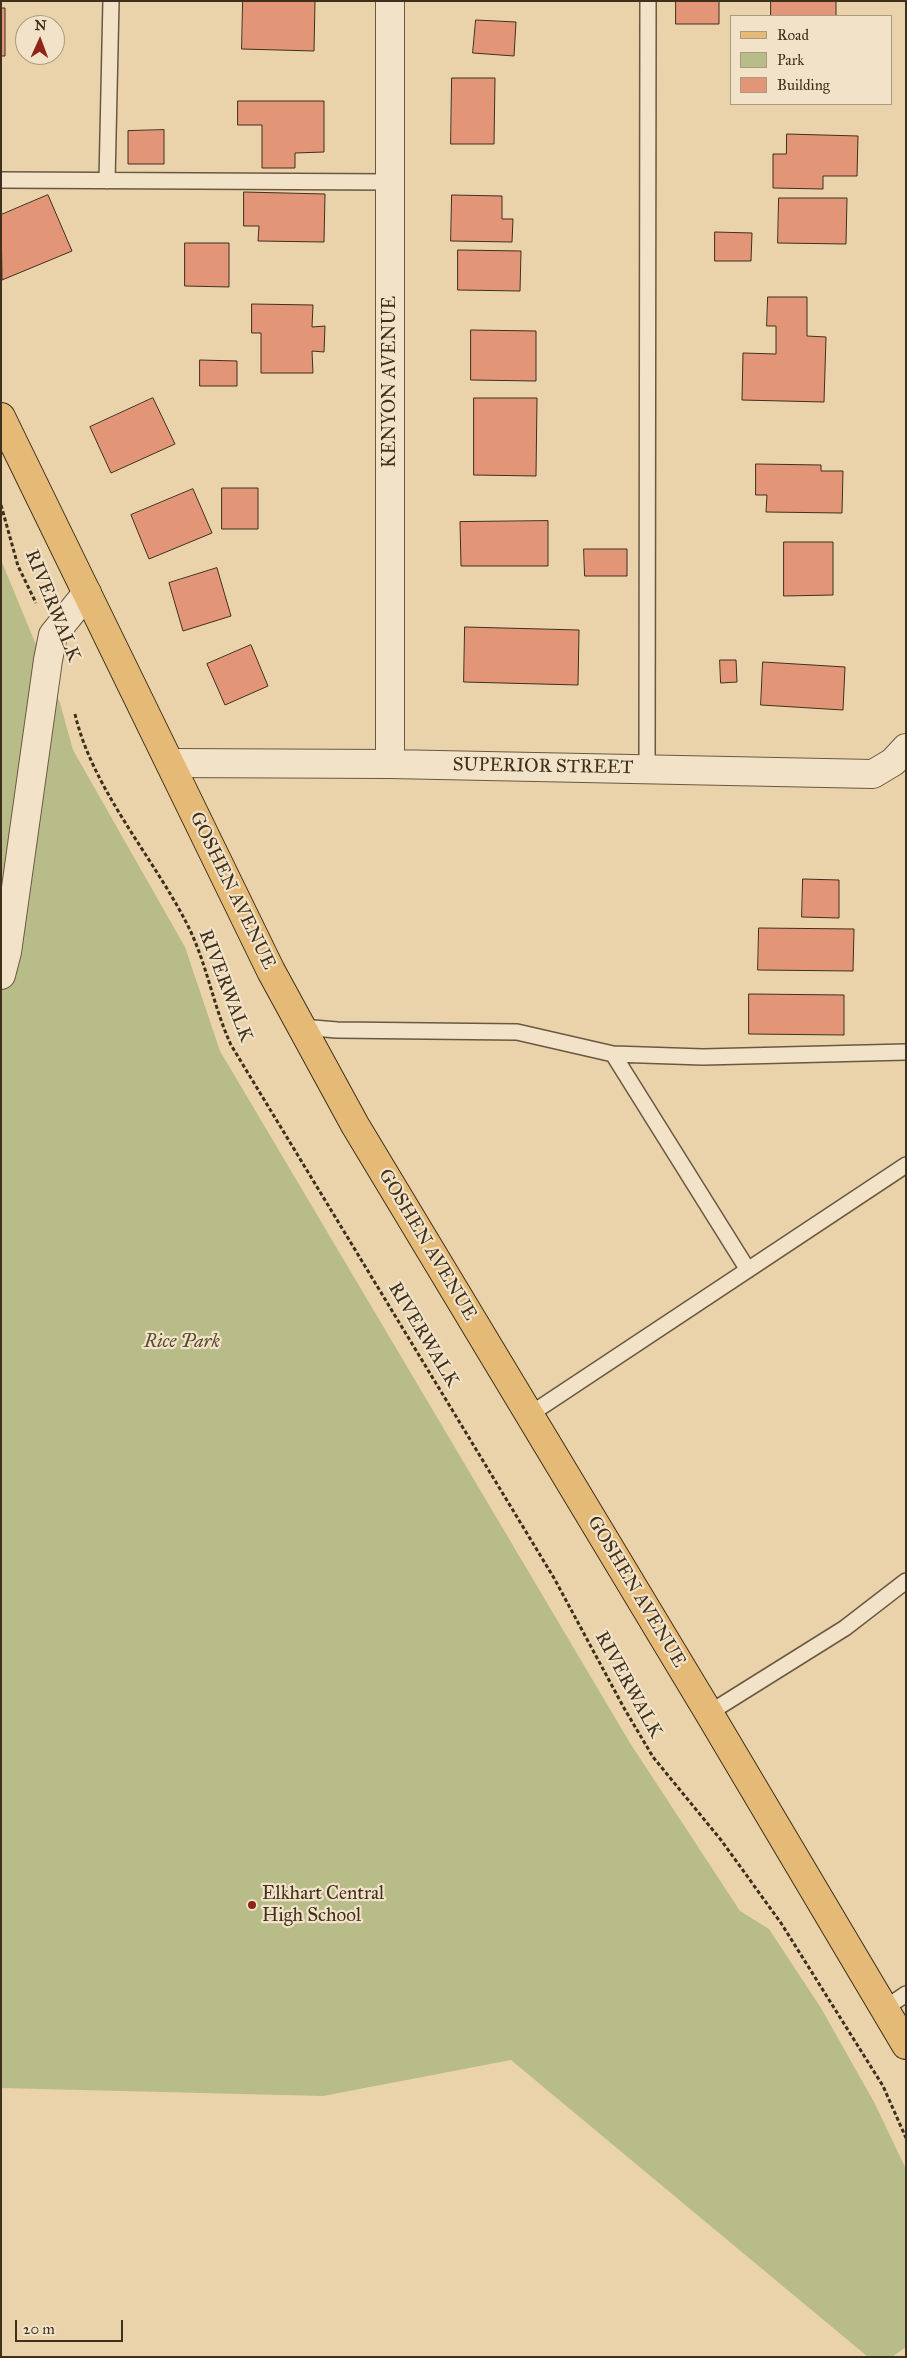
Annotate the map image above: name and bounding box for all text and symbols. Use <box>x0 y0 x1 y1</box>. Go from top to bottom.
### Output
north arrow <box>15 15 65 65</box>
legend <box>730 15 892 105</box>
text: N <box>34 17 47 34</box>
text: Road <box>777 26 809 44</box>
text: Park <box>777 51 804 69</box>
text: Building <box>777 76 830 94</box>
street label: KENYON AVENUE <box>379 296 401 468</box>
street label: RIVERWALK <box>19 547 85 665</box>
street label: SUPERIOR STREET <box>452 754 634 780</box>
street label: GOSHEN AVENUE <box>184 809 280 973</box>
street label: RIVERWALK <box>193 927 257 1045</box>
street label: GOSHEN AVENUE <box>373 1165 481 1325</box>
street label: RIVERWALK <box>383 1278 463 1392</box>
park label: Rice Park <box>144 1331 220 1353</box>
street label: GOSHEN AVENUE <box>582 1512 690 1672</box>
street label: RIVERWALK <box>589 1628 667 1742</box>
place label: Elkhart Central High School <box>262 1883 384 1927</box>
marker: Elkhart Central High School <box>246 1899 258 1911</box>
scale bar <box>18 2310 125 2342</box>
text: 20 m <box>23 2320 55 2338</box>

